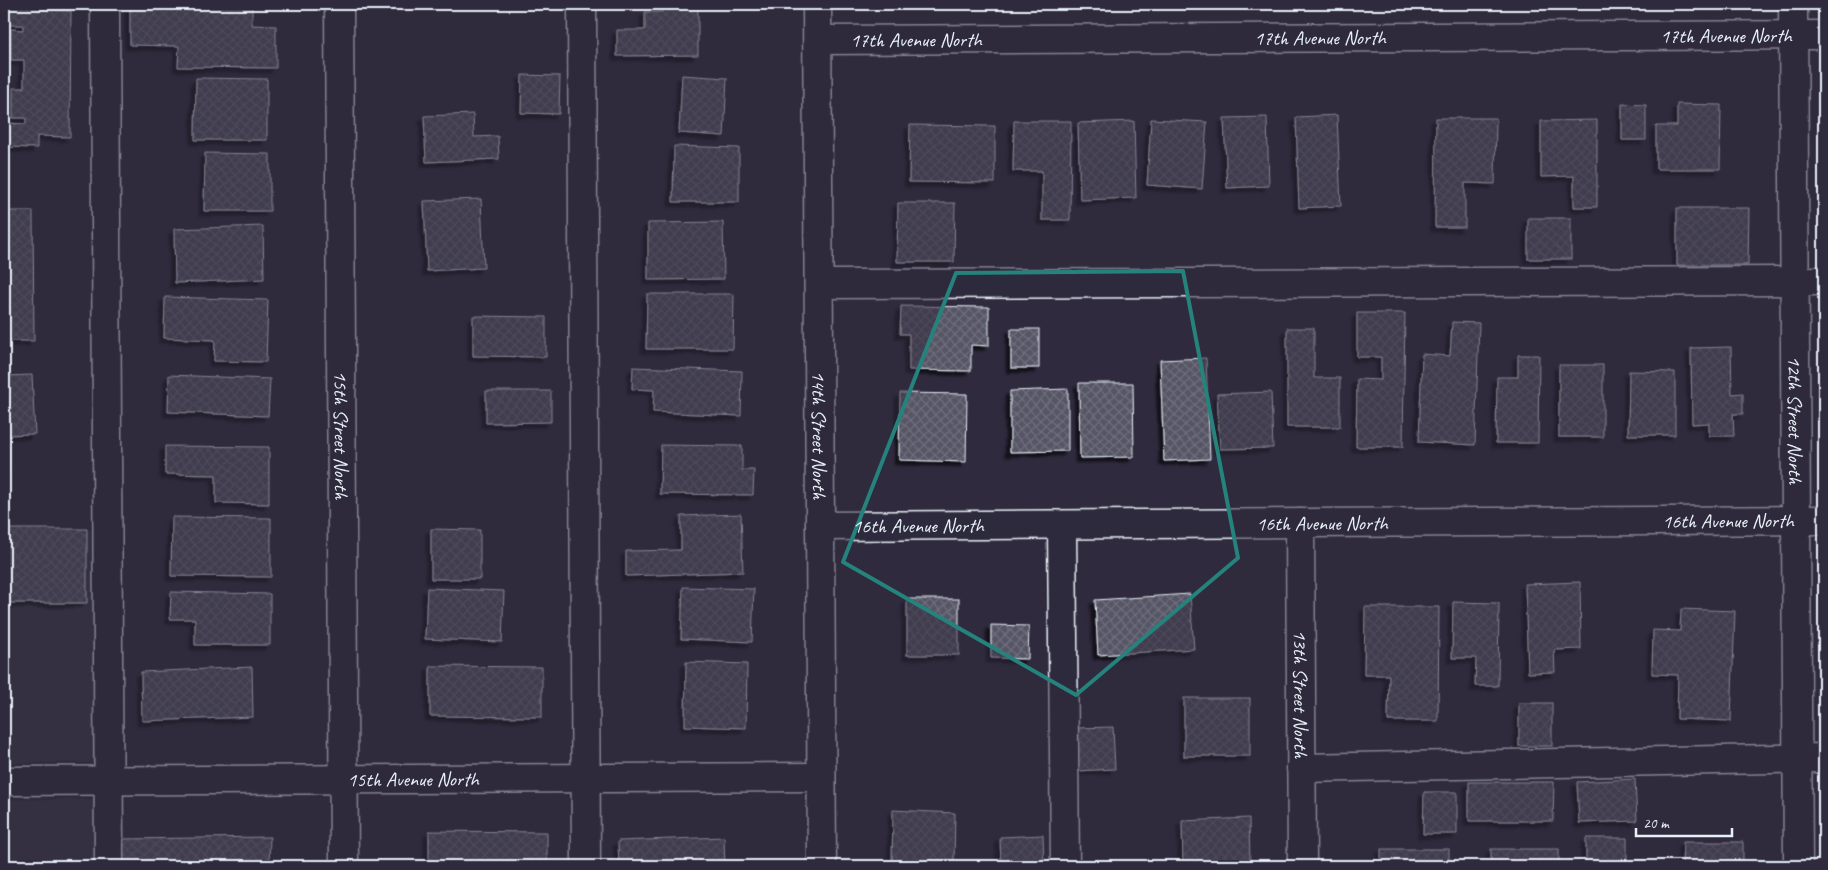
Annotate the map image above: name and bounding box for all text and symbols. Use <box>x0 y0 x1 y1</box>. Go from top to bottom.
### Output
street label: 17th Avenue North <box>1660 23 1794 49</box>
street label: 17th Avenue North <box>1254 25 1388 51</box>
street label: 17th Avenue North <box>850 27 984 53</box>
street label: 12th Street North <box>1782 356 1808 485</box>
street label: 15th Street North <box>328 371 354 500</box>
street label: 14th Street North <box>806 371 832 500</box>
street label: 16th Avenue North <box>1662 508 1796 534</box>
street label: 16th Avenue North <box>1256 511 1390 536</box>
street label: 16th Avenue North <box>852 513 986 539</box>
street label: 13th Street North <box>1288 630 1313 759</box>
street label: 15th Avenue North <box>347 767 481 792</box>
scale bar <box>1636 805 1732 837</box>
text: 20 m <box>1643 814 1670 833</box>

